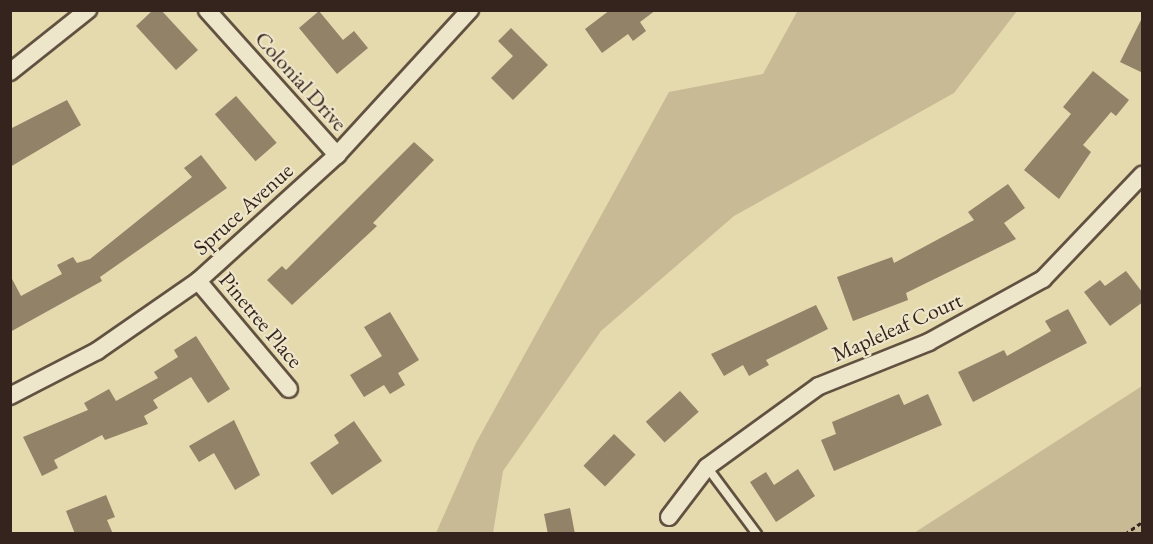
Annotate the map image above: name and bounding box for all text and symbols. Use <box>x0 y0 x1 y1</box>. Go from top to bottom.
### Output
street label: Colonial Drive <box>249 26 353 136</box>
street label: Spruce Avenue <box>188 157 298 261</box>
street label: Pinetree Place <box>213 267 309 373</box>
street label: Mapleleaf Court <box>828 287 966 367</box>

